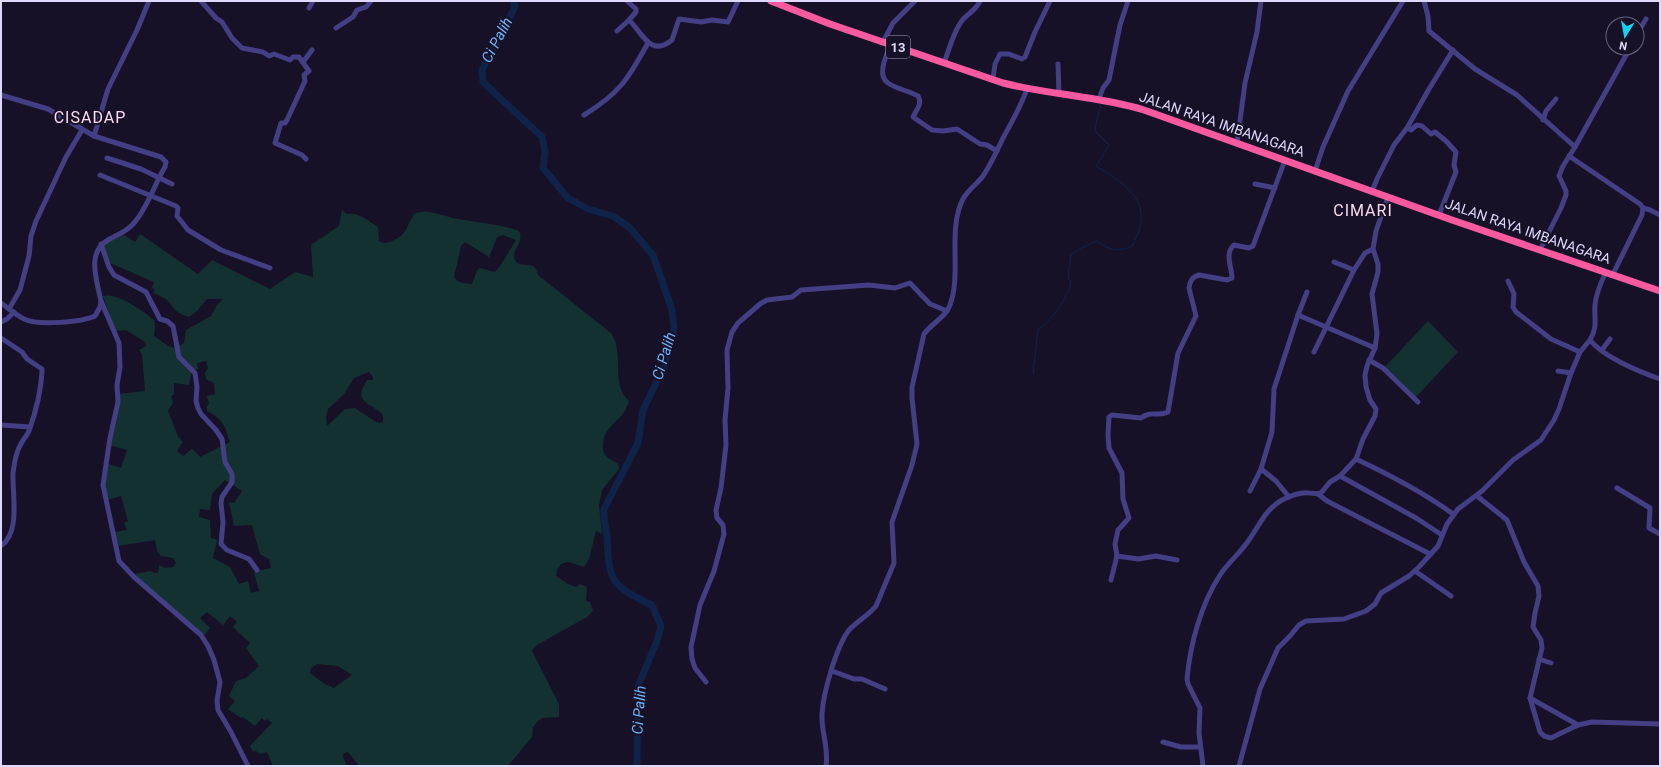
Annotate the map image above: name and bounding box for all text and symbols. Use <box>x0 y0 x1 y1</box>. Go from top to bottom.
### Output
water label: Ci Palih <box>478 14 516 66</box>
north arrow <box>1605 16 1645 56</box>
road number: 13 <box>886 36 910 58</box>
text: N <box>1618 38 1628 52</box>
street label: JALAN RAYA IMBANAGARA <box>1137 88 1307 160</box>
district label: CISADAP <box>54 108 126 127</box>
street label: JALAN RAYA IMBANAGARA <box>1443 195 1613 267</box>
district label: CIMARI <box>1333 201 1393 220</box>
water label: Ci Palih <box>648 330 680 382</box>
water label: Ci Palih <box>628 685 650 735</box>

